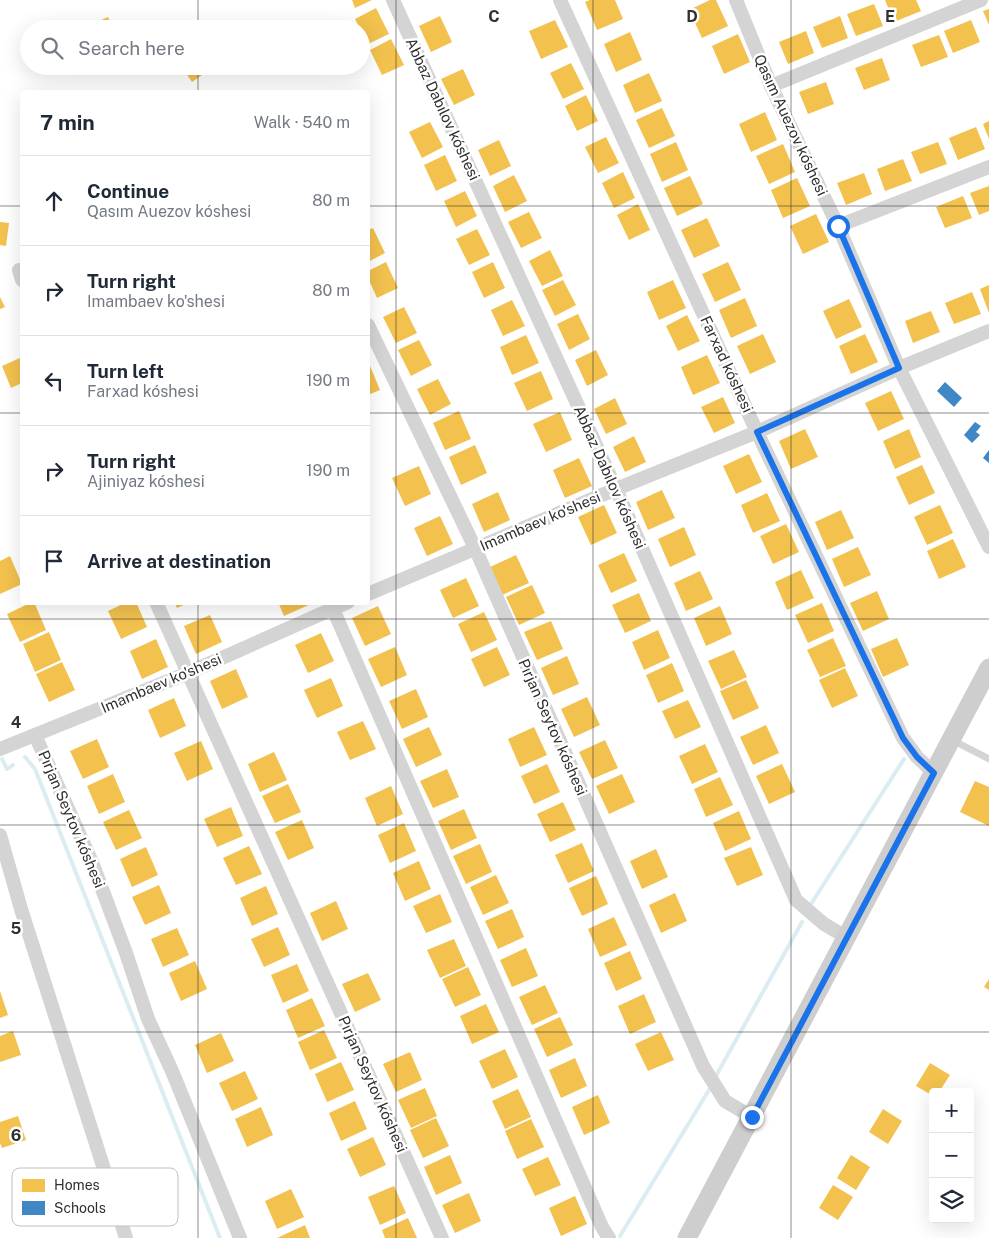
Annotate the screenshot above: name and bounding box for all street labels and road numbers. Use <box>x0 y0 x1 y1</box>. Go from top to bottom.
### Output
street label: Abbaz Dabılov kóshesi <box>403 35 483 183</box>
street label: Qasım Auezov kóshesi <box>751 52 831 198</box>
street label: Farxad kóshesi <box>697 313 757 415</box>
street label: Abbaz Dabılov kóshesi <box>571 403 649 551</box>
street label: Imambaev ko'shesi <box>477 488 603 554</box>
street label: Imambaev ko'shesi <box>98 650 224 716</box>
street label: Pırjan Seytov kóshesi <box>515 656 591 798</box>
street label: Pırjan Seytov kóshesi <box>35 748 109 890</box>
street label: Pırjan Seytov kóshesi <box>335 1013 411 1155</box>

